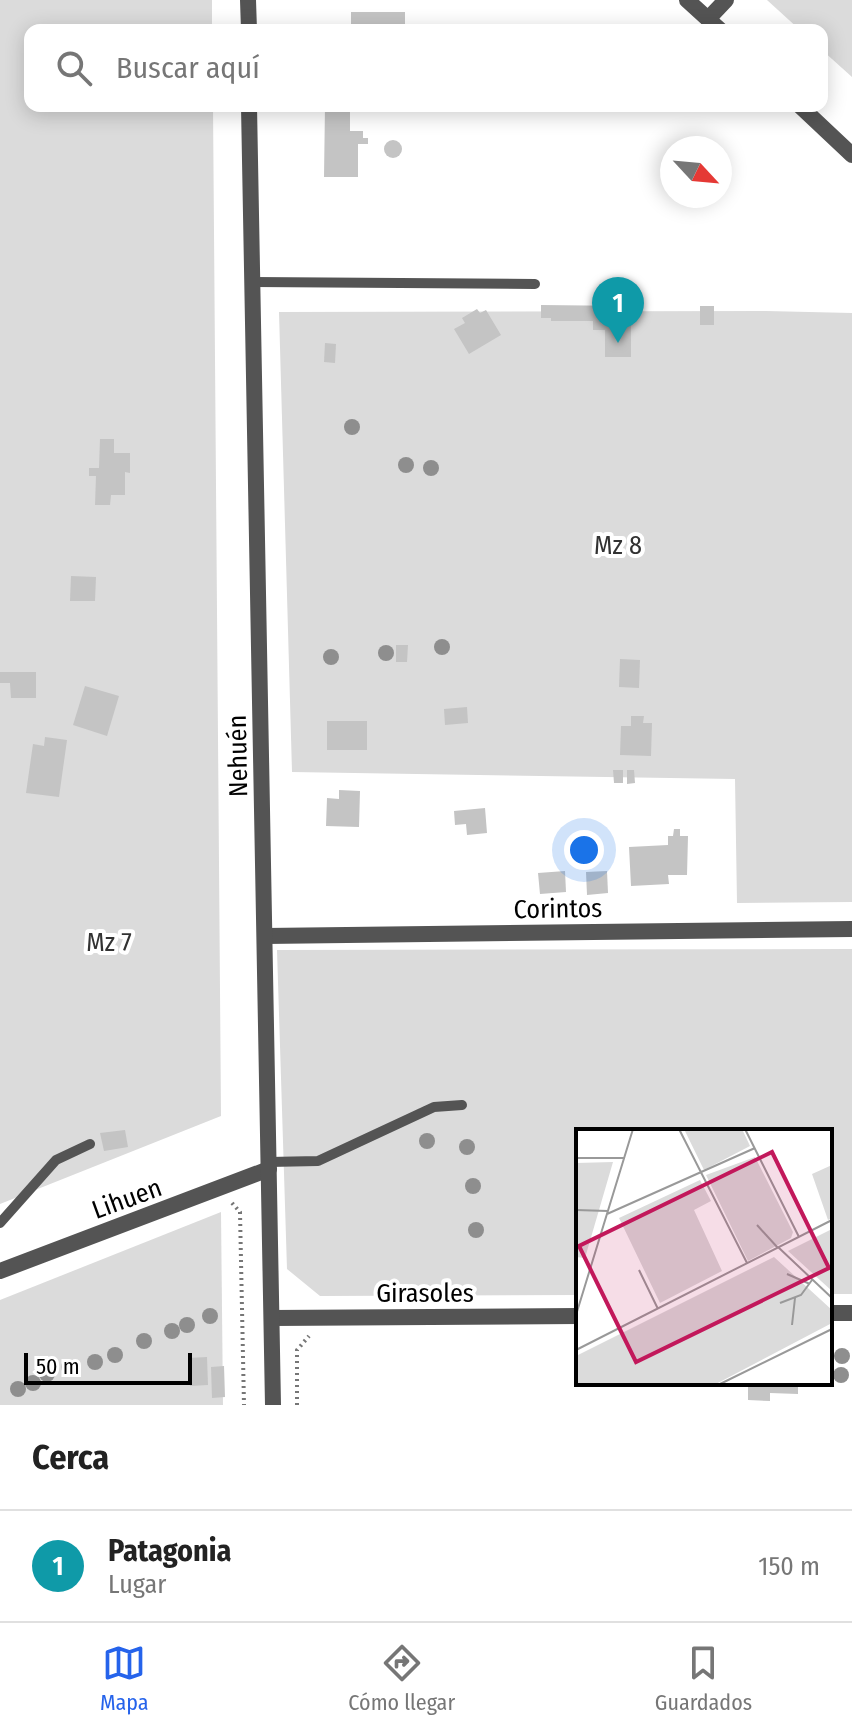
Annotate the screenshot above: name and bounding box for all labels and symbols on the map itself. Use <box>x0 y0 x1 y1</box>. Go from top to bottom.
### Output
north arrow <box>660 136 732 208</box>
pin: 1 <box>592 277 644 343</box>
park label: Mz 8 <box>594 530 642 561</box>
street label: Nehuén <box>222 714 254 798</box>
your location <box>564 830 604 870</box>
street label: Corintos <box>513 893 603 925</box>
park label: Mz 7 <box>86 927 132 958</box>
inset map <box>576 1129 832 1385</box>
street label: Lihuen <box>88 1172 166 1226</box>
street label: Girasoles <box>376 1278 474 1309</box>
scale bar <box>24 1349 192 1385</box>

